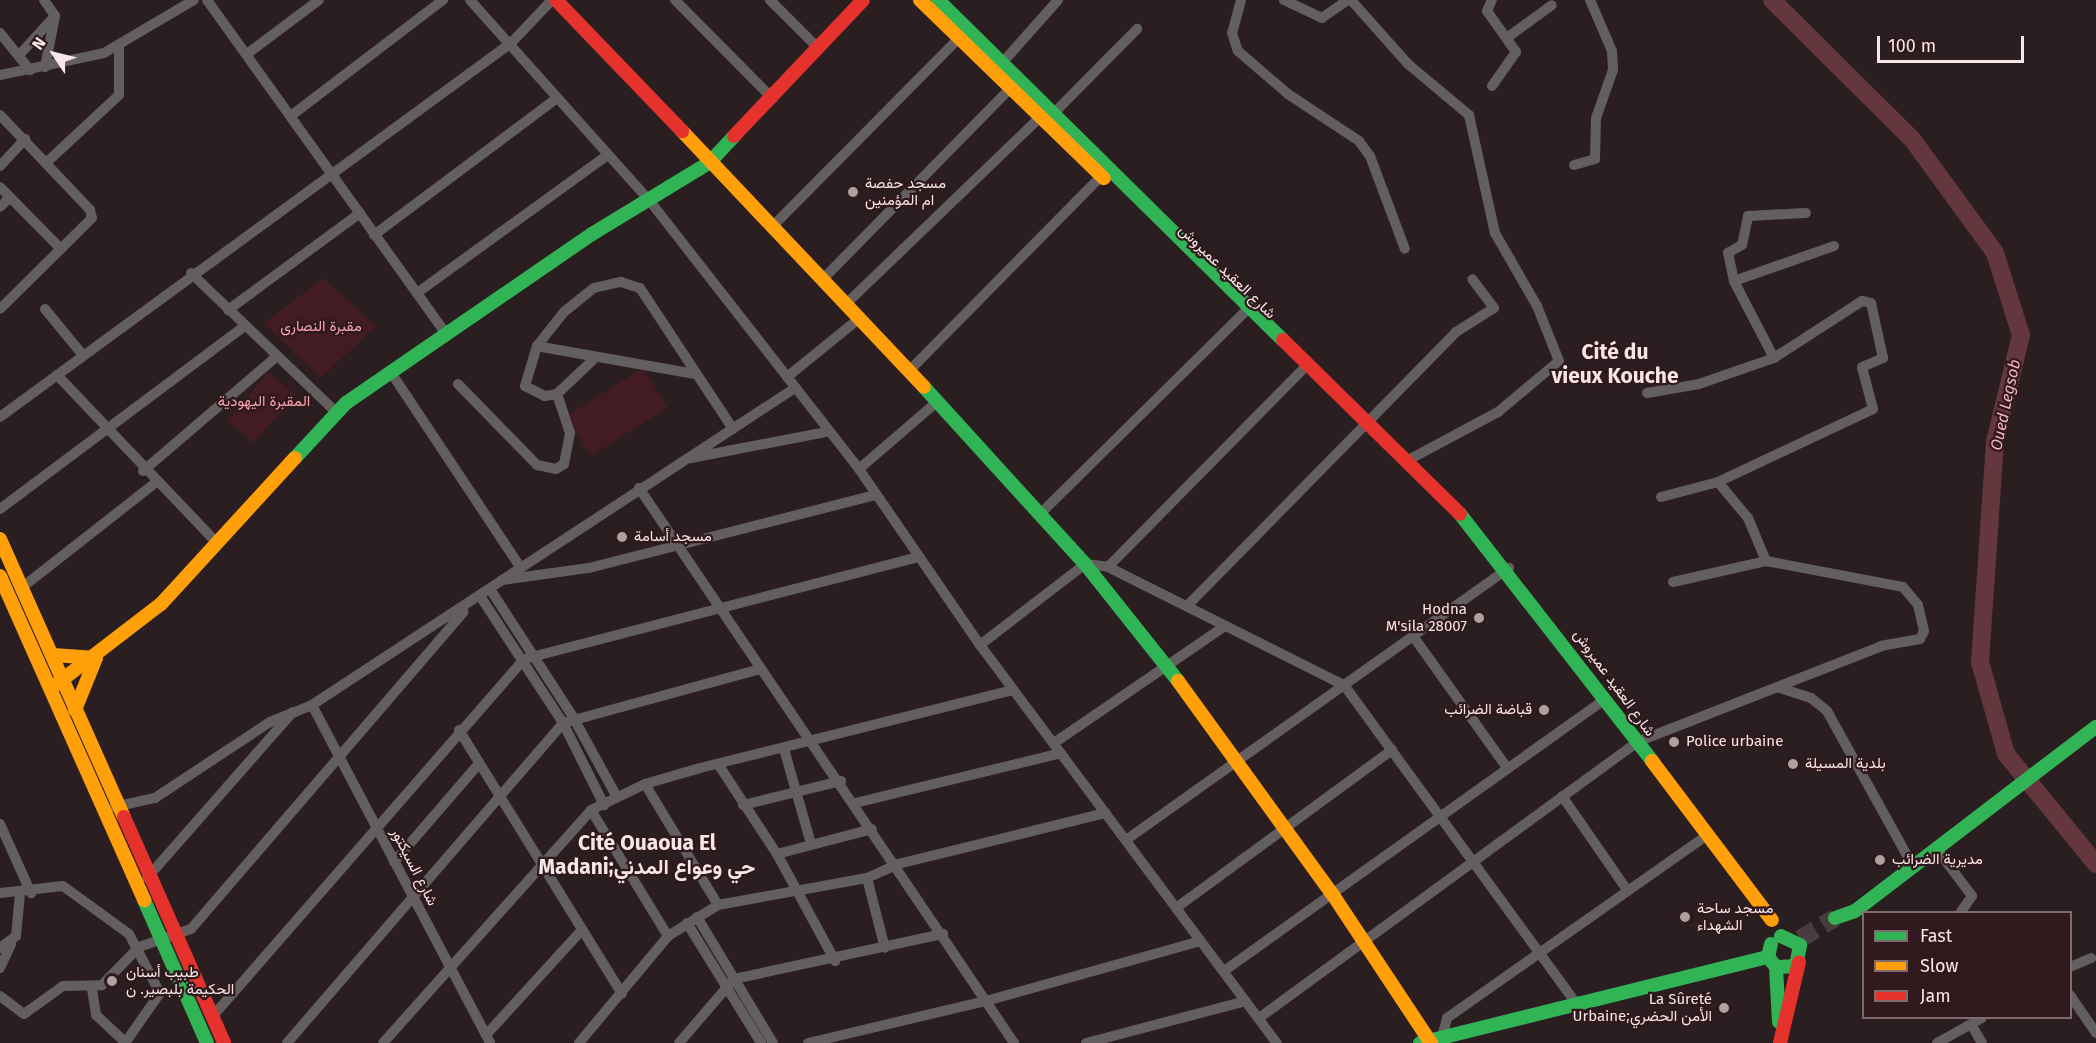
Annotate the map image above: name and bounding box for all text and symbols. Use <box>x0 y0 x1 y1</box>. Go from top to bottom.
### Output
north arrow <box>24 24 84 84</box>
scale bar <box>1880 24 2027 62</box>
text: N <box>28 34 50 53</box>
text: 100 m <box>1888 35 1936 57</box>
place label: مسجد حفصة ام المؤمنين <box>865 174 946 209</box>
marker: مسجد حفصة ام المؤمنين <box>846 185 860 199</box>
street label: شارع العقيد عميروش <box>1175 221 1279 323</box>
park label: مقبرة النصارى <box>280 318 362 336</box>
district label: Cité du vieux Kouche <box>1552 339 1678 389</box>
water label: Oued Legsob <box>1987 358 2025 452</box>
park label: المقبرة اليهودية <box>218 393 310 411</box>
place label: مسجد أسامة <box>634 528 712 546</box>
marker: مسجد أسامة <box>615 530 629 544</box>
place label: Hodna M'sila 28007 <box>1386 600 1467 635</box>
marker: Hodna M'sila 28007 <box>1472 611 1486 625</box>
street label: شارع العقيد عميروش <box>1569 626 1659 740</box>
place label: قباضة الضرائب <box>1444 701 1532 719</box>
marker: قباضة الضرائب <box>1537 703 1551 717</box>
place label: Police urbaine <box>1686 733 1783 751</box>
marker: Police urbaine <box>1667 735 1681 749</box>
place label: بلدية المسيلة <box>1805 755 1886 773</box>
marker: بلدية المسيلة <box>1786 757 1800 771</box>
street label: شارع السيكتور <box>387 825 441 909</box>
district label: Cité Ouaoua El Madani;حي وعواع المدني <box>539 830 755 880</box>
place label: مديرية الضرائب <box>1892 851 1983 869</box>
marker: مديرية الضرائب <box>1873 853 1887 867</box>
place label: مسجد ساحة الشهداء <box>1697 899 1773 934</box>
marker: مسجد ساحة الشهداء <box>1678 910 1692 924</box>
legend <box>1862 911 2072 1019</box>
text: Fast <box>1920 925 1952 947</box>
text: Slow <box>1920 955 1958 977</box>
place label: طبيب أسنان الحكيمة بلبصير. ن <box>126 963 234 998</box>
marker: طبيب أسنان الحكيمة بلبصير. ن <box>103 972 121 990</box>
text: Jam <box>1920 985 1951 1007</box>
place label: La Sûreté Urbaine;الأمن الحضري <box>1572 990 1712 1025</box>
marker: La Sûreté Urbaine;الأمن الحضري <box>1717 1001 1731 1015</box>

